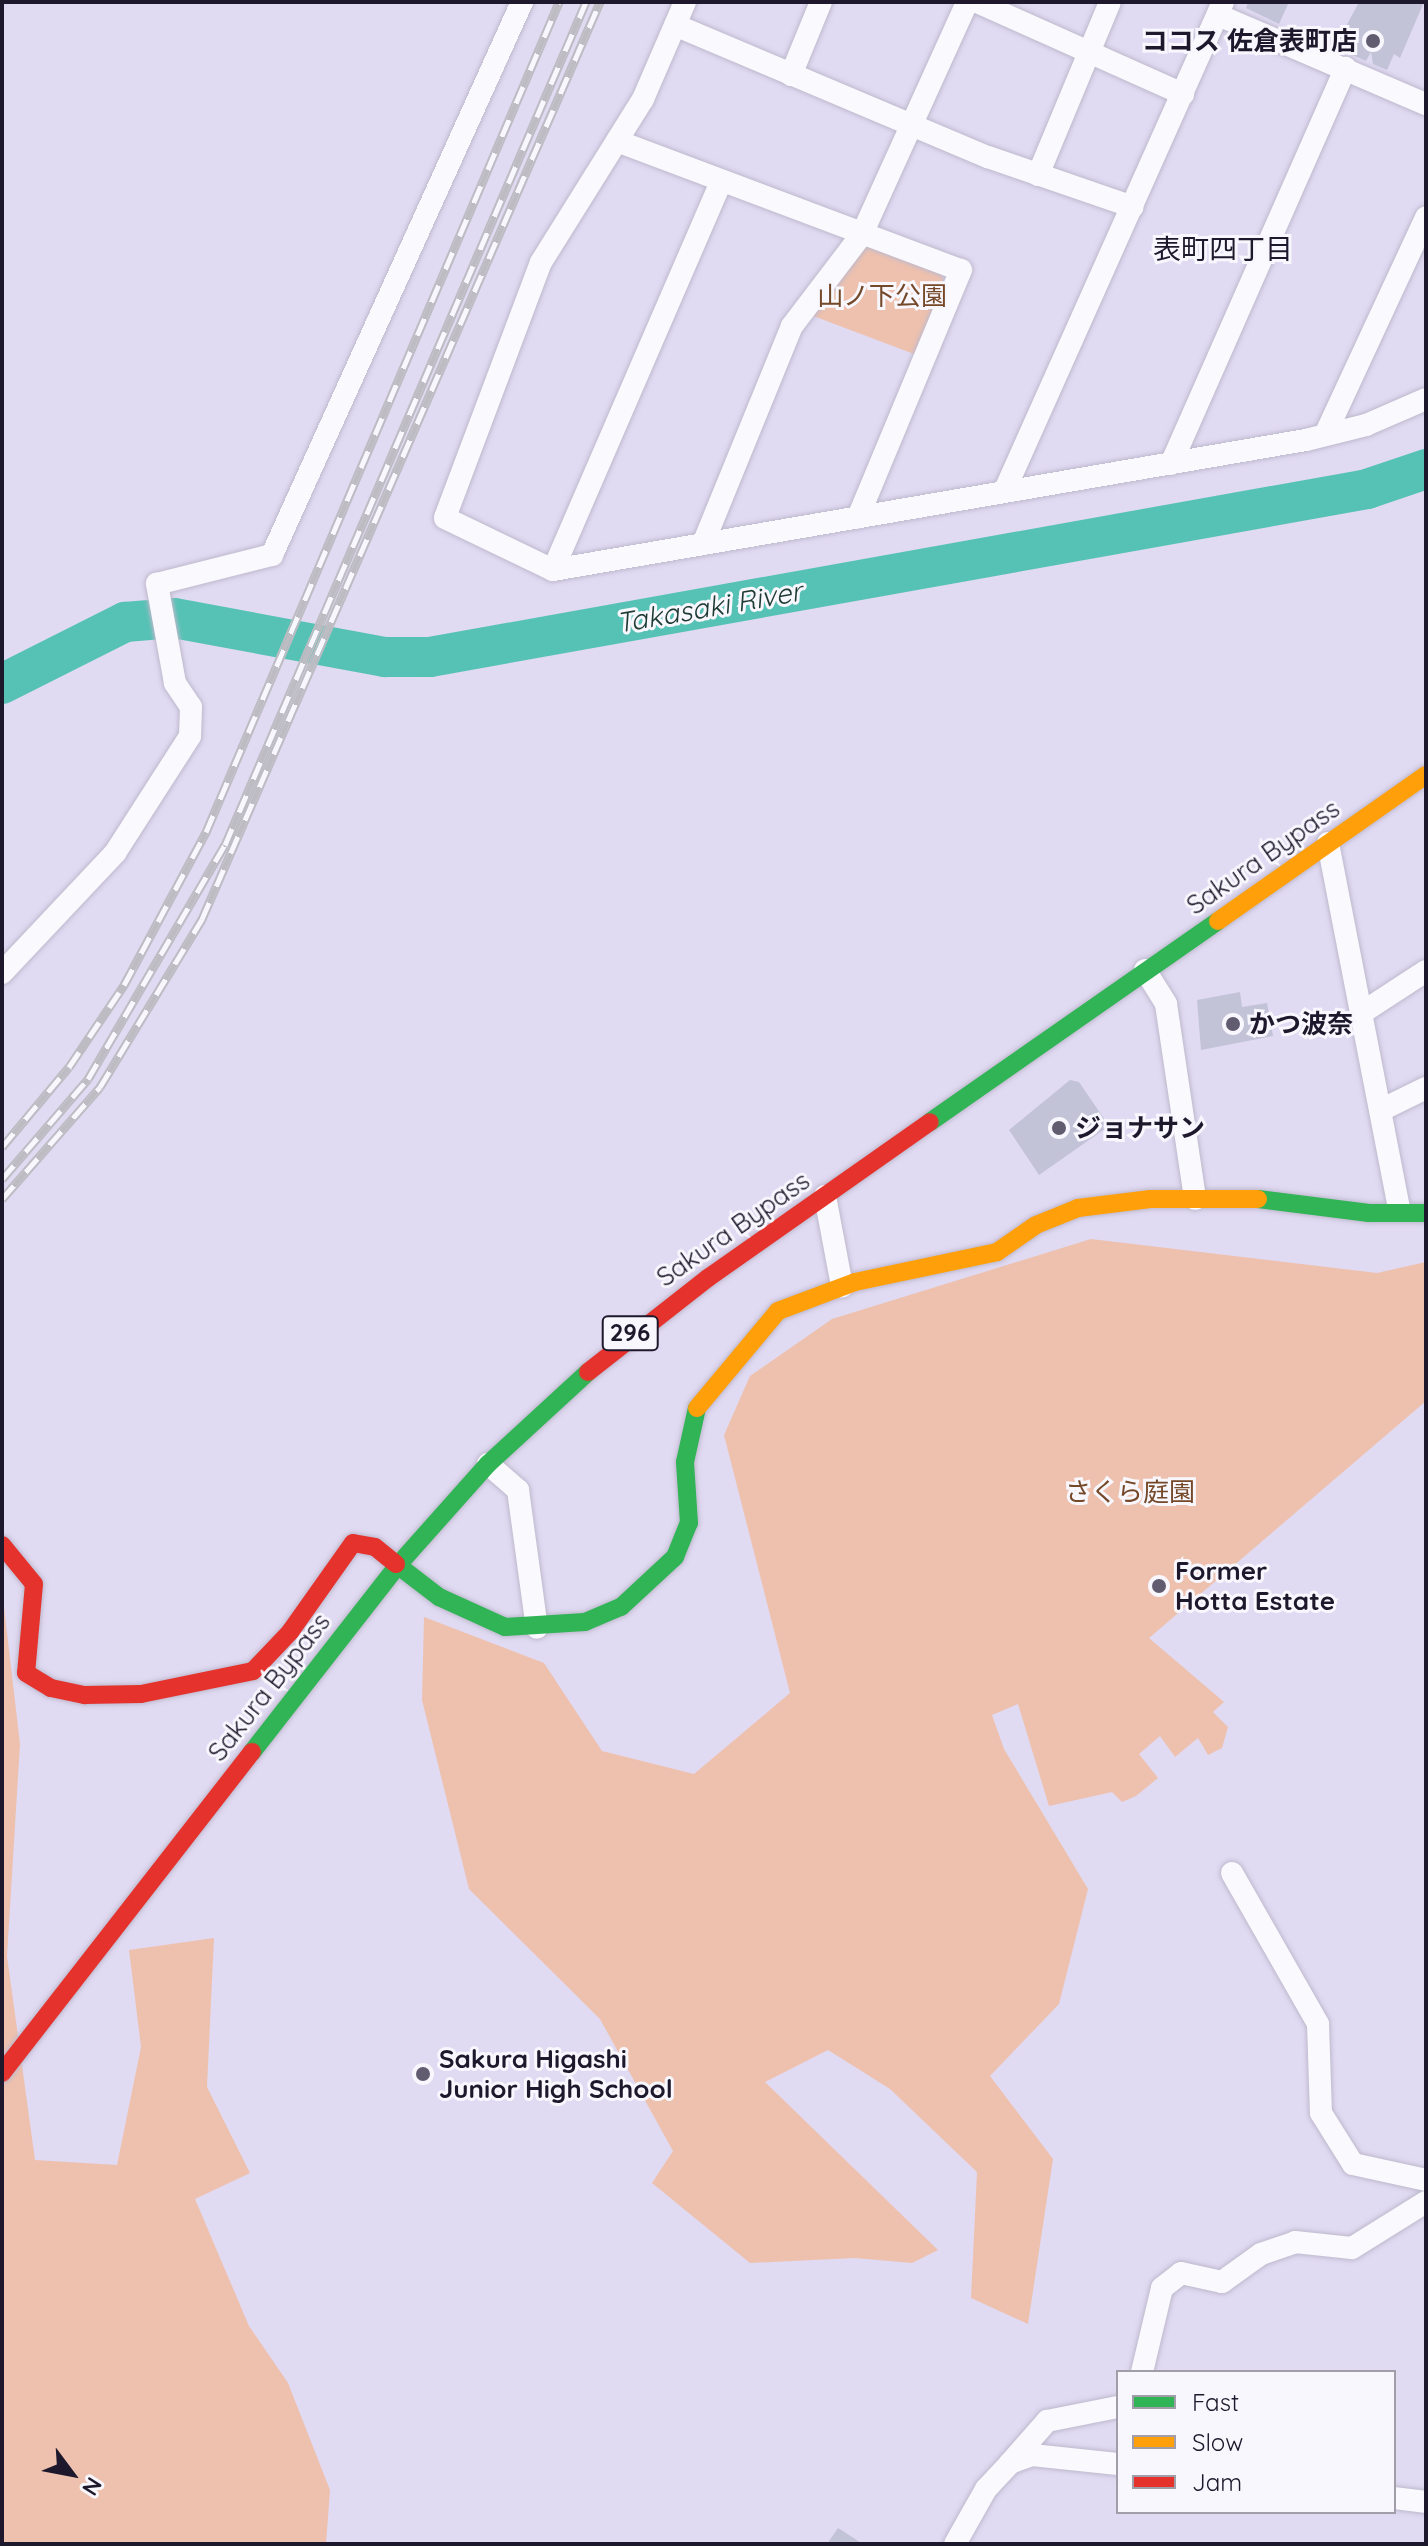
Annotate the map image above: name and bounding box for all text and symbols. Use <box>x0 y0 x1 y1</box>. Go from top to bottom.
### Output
place label: ココス 佐倉表町店 <box>1142 25 1357 57</box>
marker: ココス 佐倉表町店 <box>1364 32 1382 50</box>
district label: 表町四丁目 <box>1153 232 1293 266</box>
park label: 山ノ下公園 <box>817 280 947 312</box>
water label: Takasaki River <box>614 574 804 640</box>
street label: Sakura Bypass <box>1181 793 1345 921</box>
place label: かつ波奈 <box>1249 1008 1353 1040</box>
marker: かつ波奈 <box>1224 1015 1242 1033</box>
place label: ジョナサン <box>1075 1112 1205 1144</box>
marker: ジョナサン <box>1050 1119 1068 1137</box>
street label: Sakura Bypass <box>651 1165 815 1293</box>
road number: 296 <box>600 1313 660 1353</box>
park label: さくら庭園 <box>1065 1476 1195 1508</box>
place label: Former Hotta Estate <box>1175 1555 1335 1616</box>
marker: Former Hotta Estate <box>1150 1577 1168 1595</box>
street label: Sakura Bypass <box>202 1607 336 1767</box>
place label: Sakura Higashi Junior High School <box>439 2043 673 2104</box>
marker: Sakura Higashi Junior High School <box>414 2065 432 2083</box>
legend <box>1116 2370 1396 2514</box>
text: Fast <box>1192 2387 1239 2417</box>
text: Slow <box>1192 2427 1243 2457</box>
north arrow <box>32 2434 112 2514</box>
text: Jam <box>1192 2467 1242 2497</box>
text: N <box>76 2472 109 2501</box>

